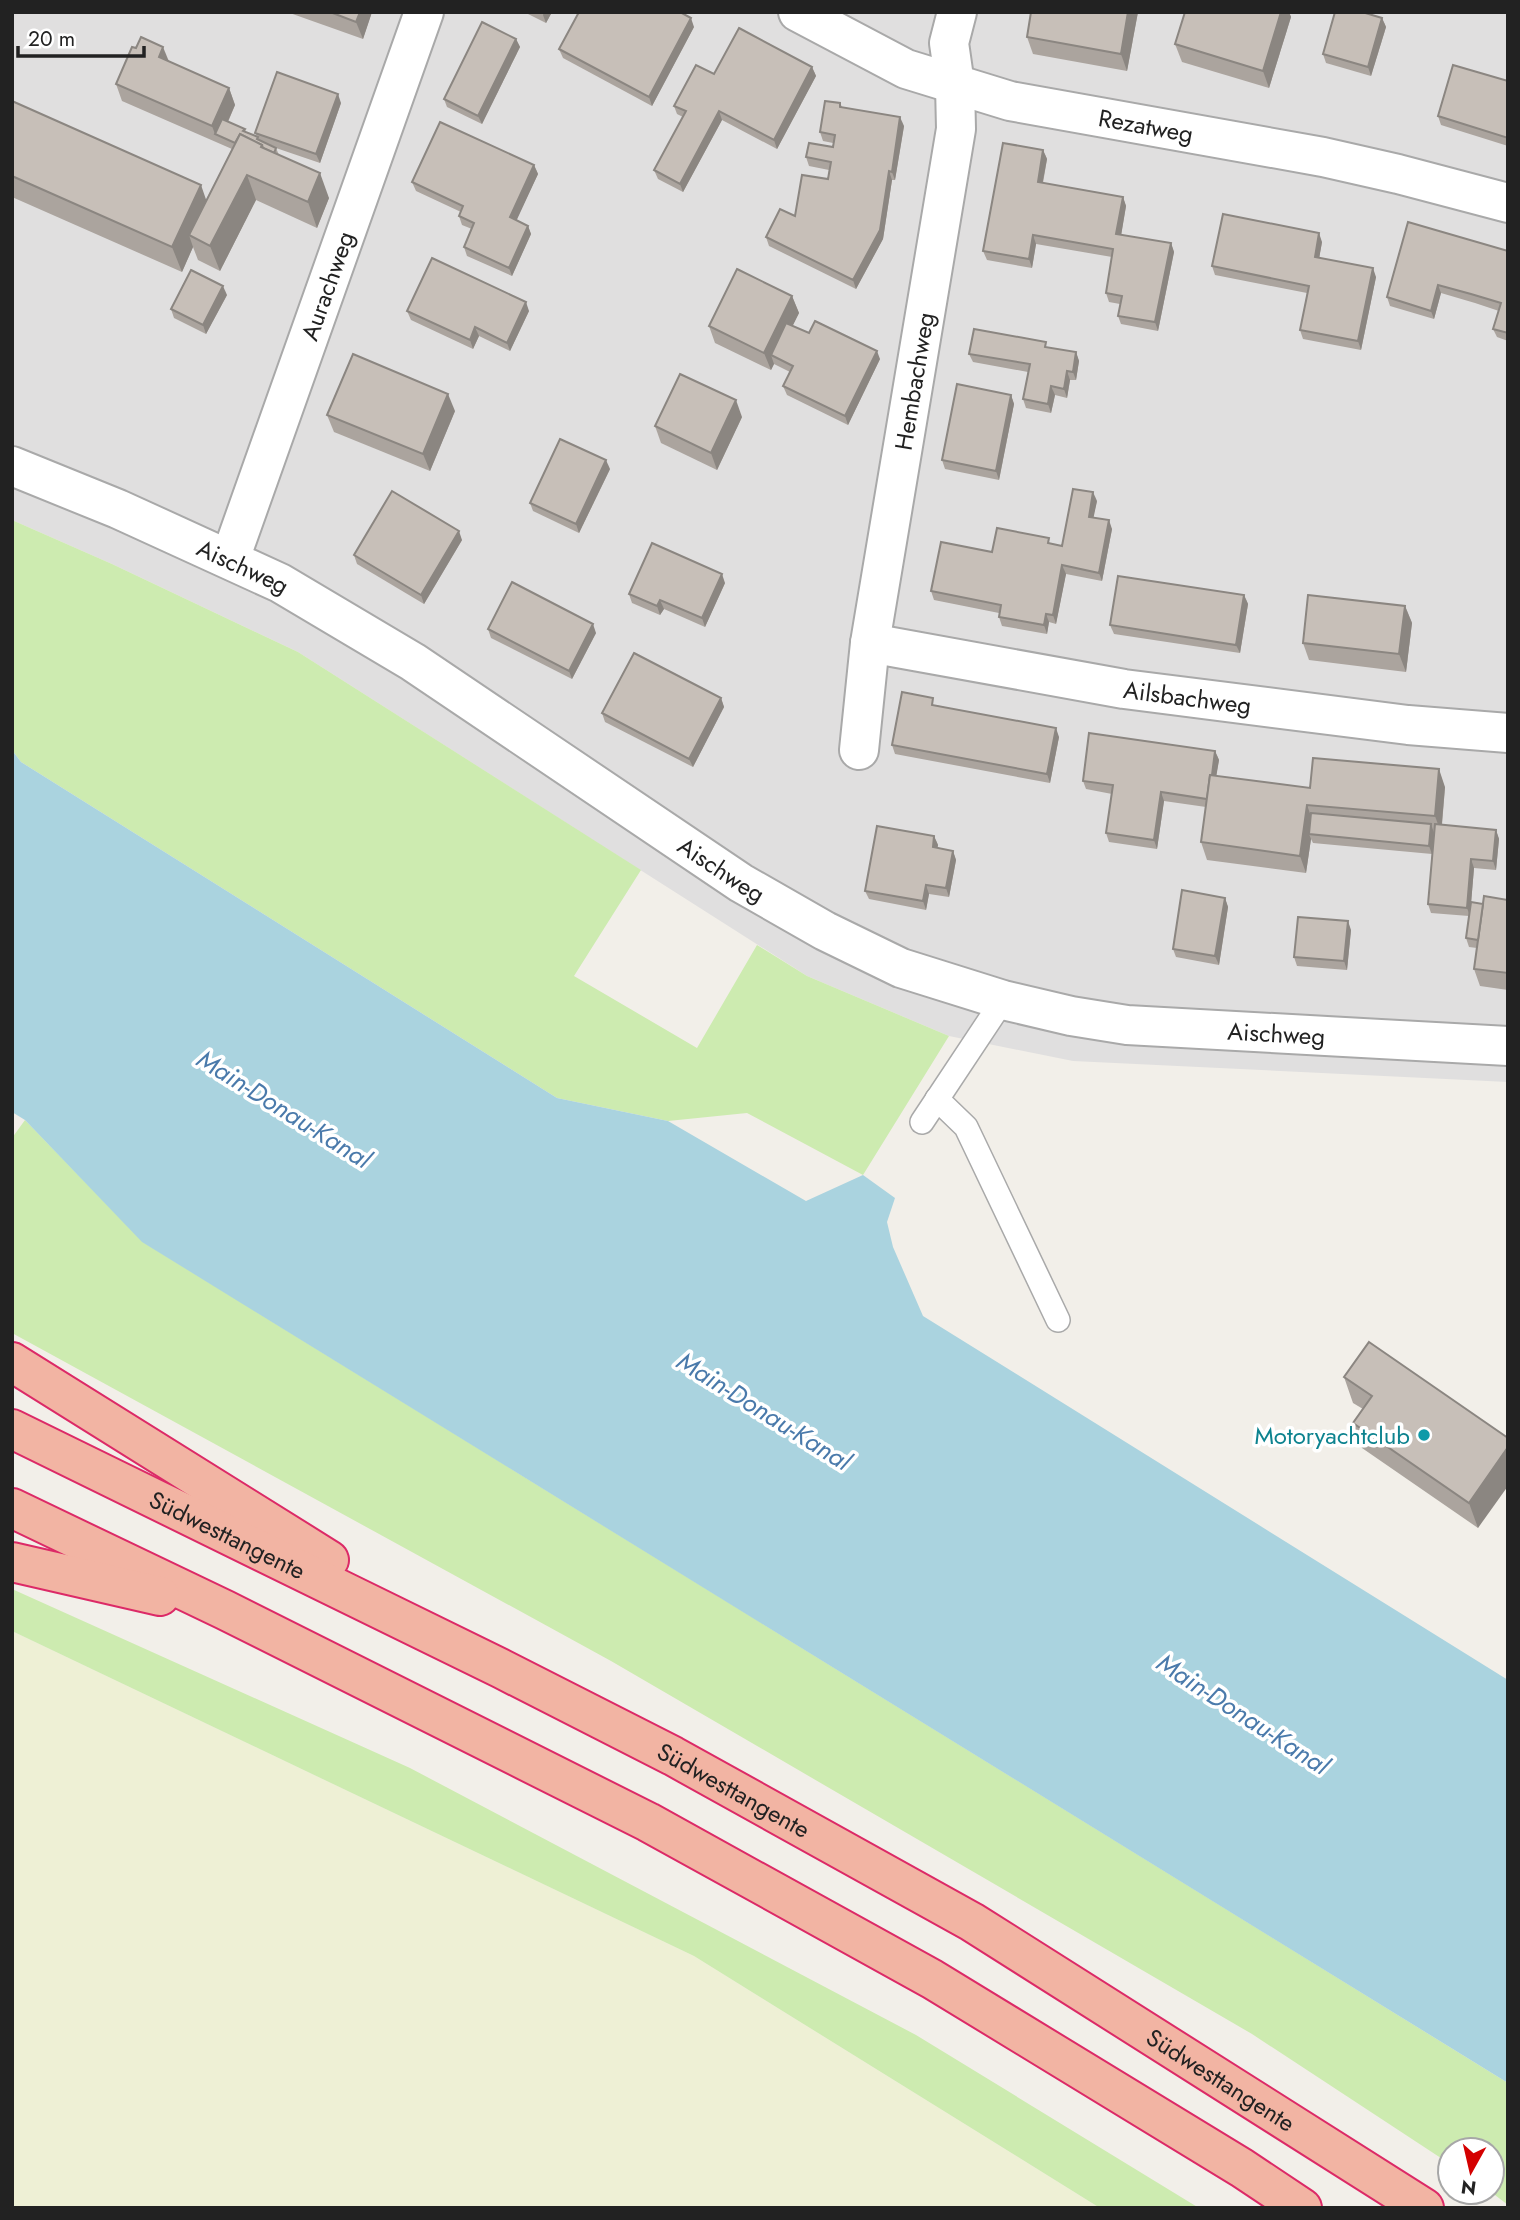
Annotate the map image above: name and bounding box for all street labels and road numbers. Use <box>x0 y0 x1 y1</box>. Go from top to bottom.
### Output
street label: Rezatweg <box>1096 100 1196 151</box>
street label: Aurachweg <box>291 226 362 345</box>
street label: Hembachweg <box>885 310 943 453</box>
street label: Aischweg <box>191 530 296 602</box>
street label: Ailsbachweg <box>1121 672 1253 722</box>
street label: Aischweg <box>671 828 772 911</box>
street label: Aischweg <box>1227 1013 1326 1053</box>
street label: Südwesttangente <box>144 1481 312 1588</box>
street label: Südwesttangente <box>651 1733 817 1846</box>
street label: Südwesttangente <box>1140 2019 1302 2140</box>

